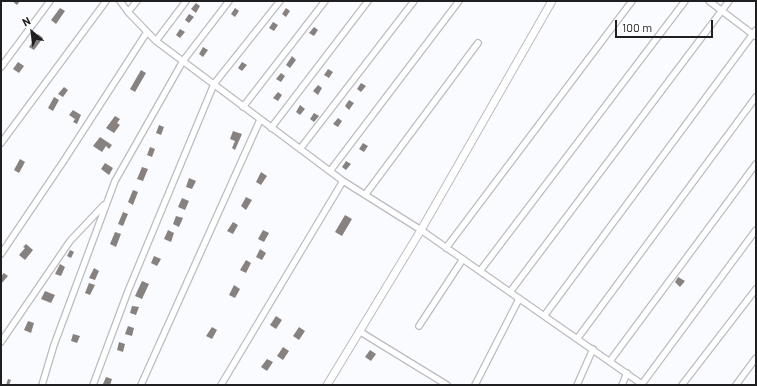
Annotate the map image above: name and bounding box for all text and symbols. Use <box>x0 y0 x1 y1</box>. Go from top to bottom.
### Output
north arrow <box>12 12 52 52</box>
scale bar <box>617 12 715 38</box>
text: N <box>20 14 32 28</box>
text: 100 m <box>622 20 652 34</box>

